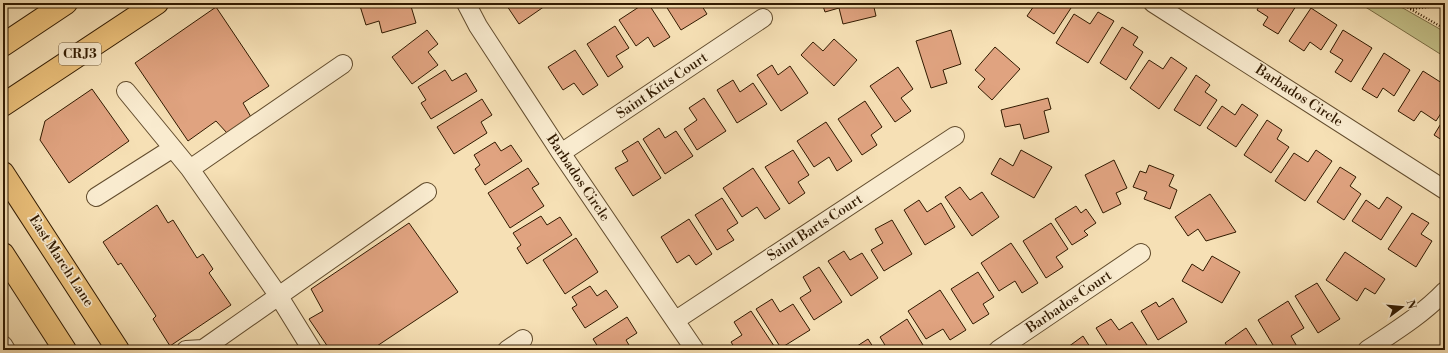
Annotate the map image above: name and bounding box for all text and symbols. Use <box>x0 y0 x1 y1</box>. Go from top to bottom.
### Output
road number: CR J3 <box>59 43 101 65</box>
street label: Saint Kitts Court <box>613 49 711 123</box>
street label: Barbados Circle <box>1251 60 1346 131</box>
street label: Barbados Circle <box>542 130 614 225</box>
street label: Saint Barts Court <box>764 190 866 266</box>
street label: East March Lane <box>25 212 97 310</box>
street label: Barbados Court <box>1022 267 1115 338</box>
north arrow <box>1382 287 1422 327</box>
text: N <box>1403 298 1419 311</box>

